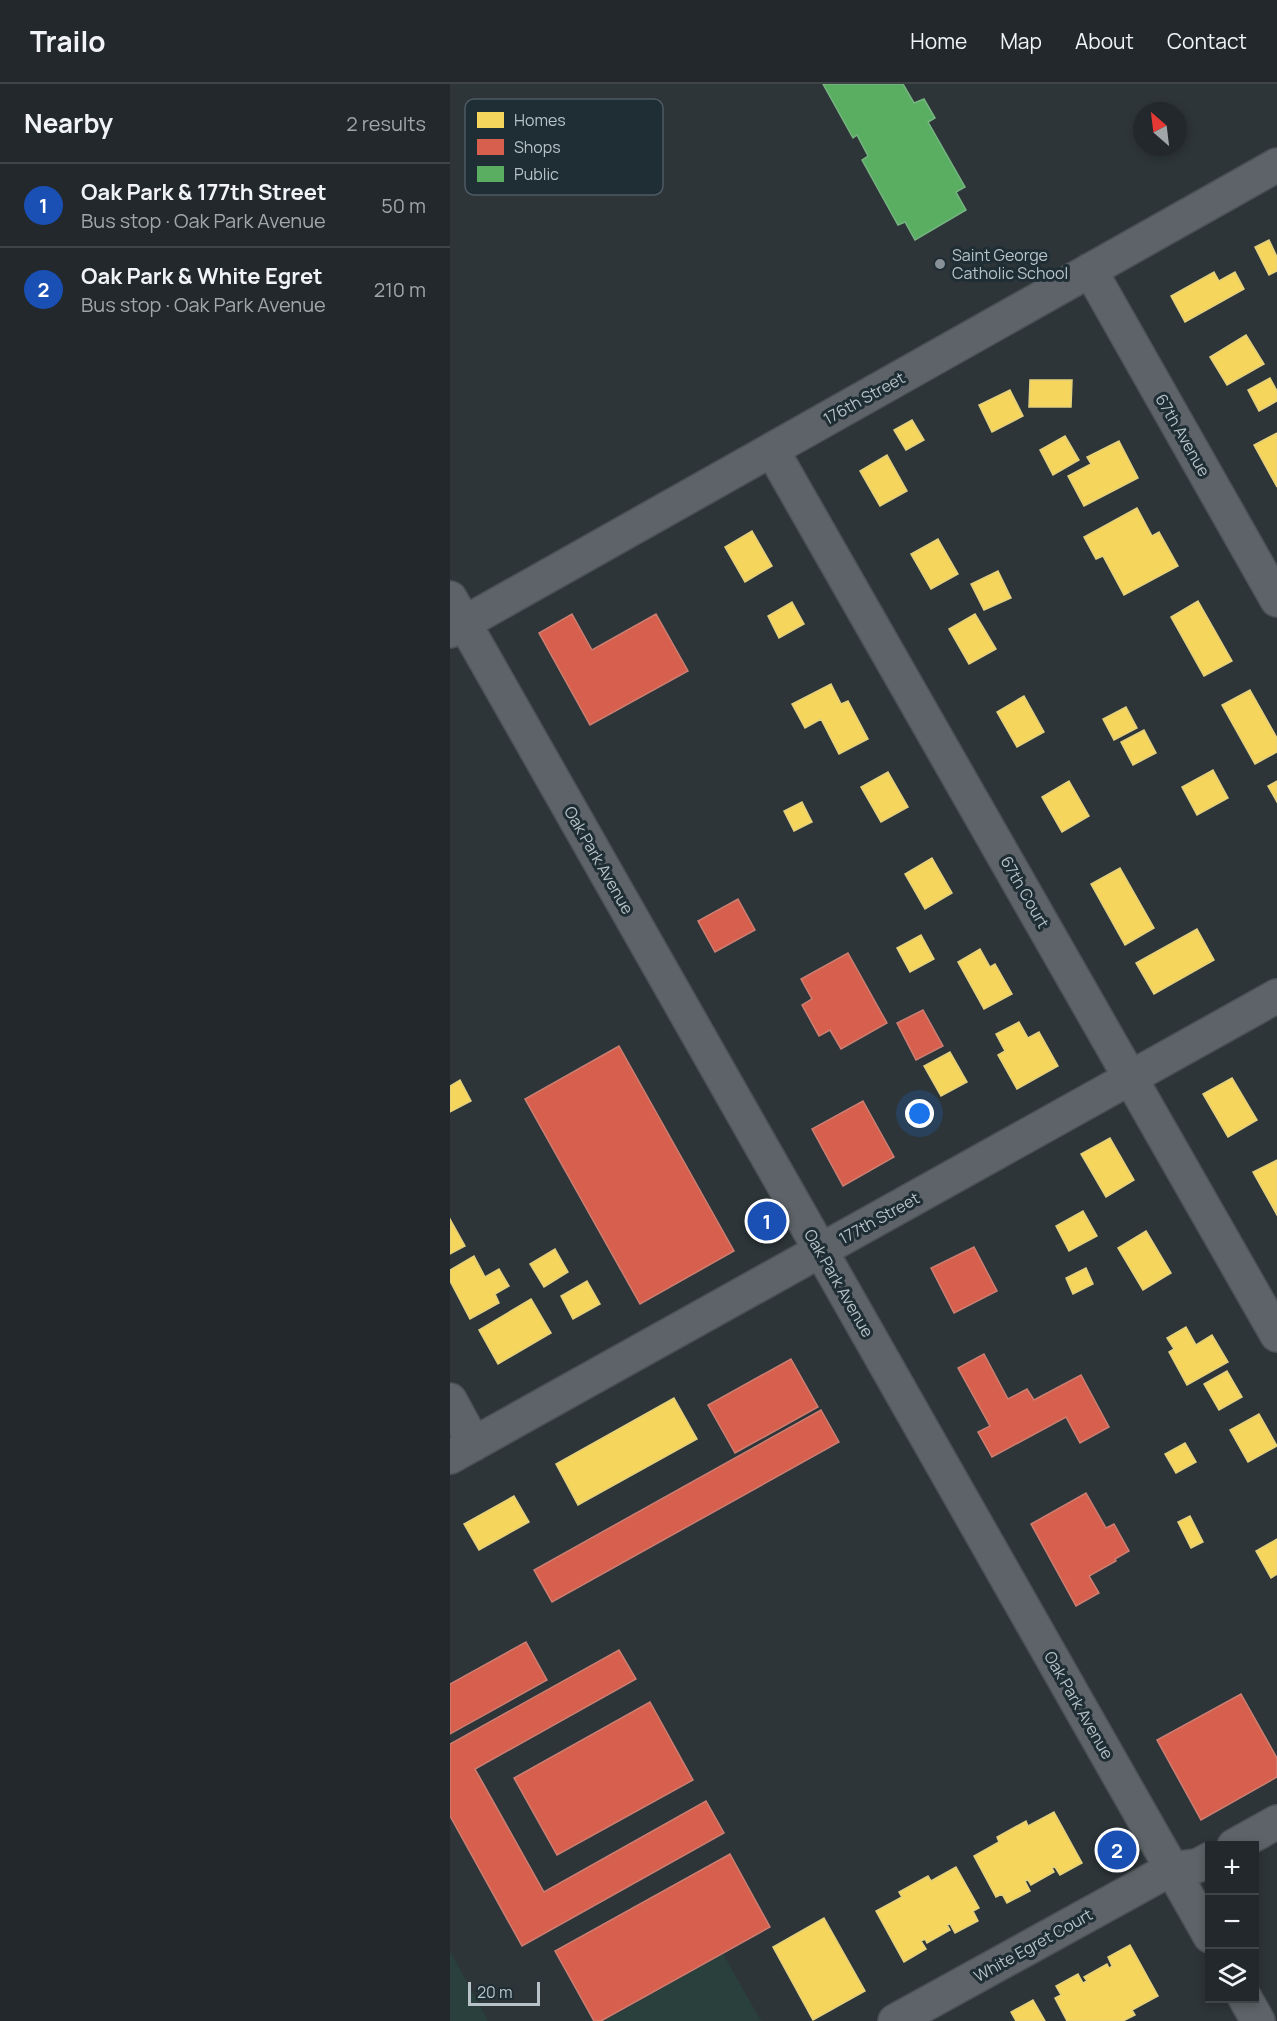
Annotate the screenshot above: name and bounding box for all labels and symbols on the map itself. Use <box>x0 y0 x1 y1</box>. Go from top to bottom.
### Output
legend <box>465 99 663 195</box>
north arrow <box>1133 102 1187 156</box>
text: Homes <box>514 109 566 131</box>
text: Shops <box>514 136 561 158</box>
text: Public <box>514 163 559 185</box>
place label: Saint George Catholic School <box>952 244 1068 284</box>
marker: Saint George Catholic School <box>933 257 947 271</box>
street label: 176th Street <box>819 366 909 430</box>
street label: 67th Avenue <box>1151 390 1215 480</box>
street label: Oak Park Avenue <box>559 802 639 918</box>
street label: 67th Court <box>996 852 1054 932</box>
your location <box>905 1099 934 1128</box>
street label: 177th Street <box>835 1187 923 1249</box>
pin: 1 <box>748 1198 786 1244</box>
street label: Oak Park Avenue <box>799 1225 879 1341</box>
street label: Oak Park Avenue <box>1039 1647 1119 1763</box>
pin: 2 <box>1098 1828 1136 1872</box>
street label: White Egret Court <box>970 1903 1096 1987</box>
scale bar <box>468 1979 540 2006</box>

